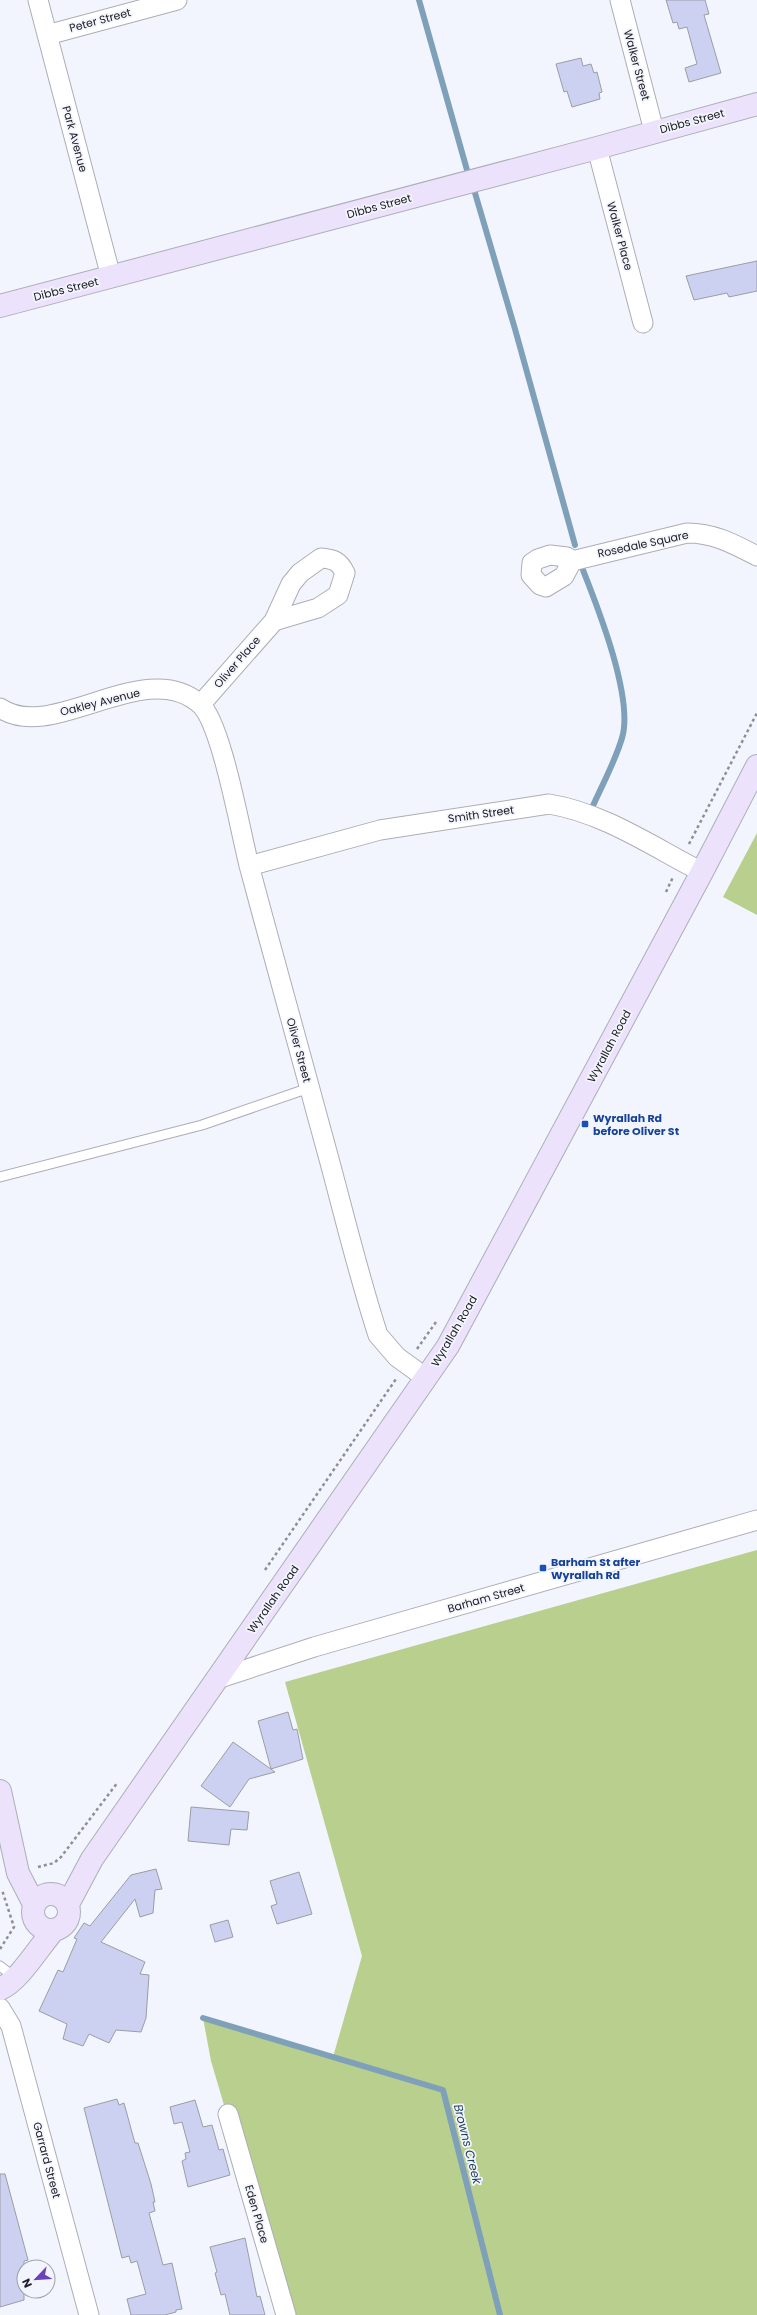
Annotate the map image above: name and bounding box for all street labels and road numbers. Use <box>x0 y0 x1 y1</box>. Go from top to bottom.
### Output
street label: Peter Street <box>67 4 133 36</box>
street label: Walker Street <box>620 28 654 102</box>
street label: Park Avenue <box>58 104 92 174</box>
street label: Dibbs Street <box>658 105 726 137</box>
street label: Dibbs Street <box>345 190 413 222</box>
street label: Walker Place <box>603 200 637 272</box>
street label: Dibbs Street <box>32 273 100 305</box>
street label: Rosedale Square <box>596 526 690 561</box>
street label: Oliver Place <box>210 632 264 691</box>
street label: Oakley Avenue <box>58 684 142 720</box>
street label: Smith Street <box>447 801 515 827</box>
street label: Wyrallah Road <box>583 1007 635 1085</box>
street label: Oliver Street <box>283 1016 315 1084</box>
street label: Wyrallah Road <box>427 1292 481 1370</box>
street label: Wyrallah Road <box>244 1562 302 1636</box>
street label: Barham Street <box>446 1579 526 1617</box>
street label: Garrard Street <box>29 2120 65 2200</box>
street label: Eden Place <box>241 2183 273 2245</box>

